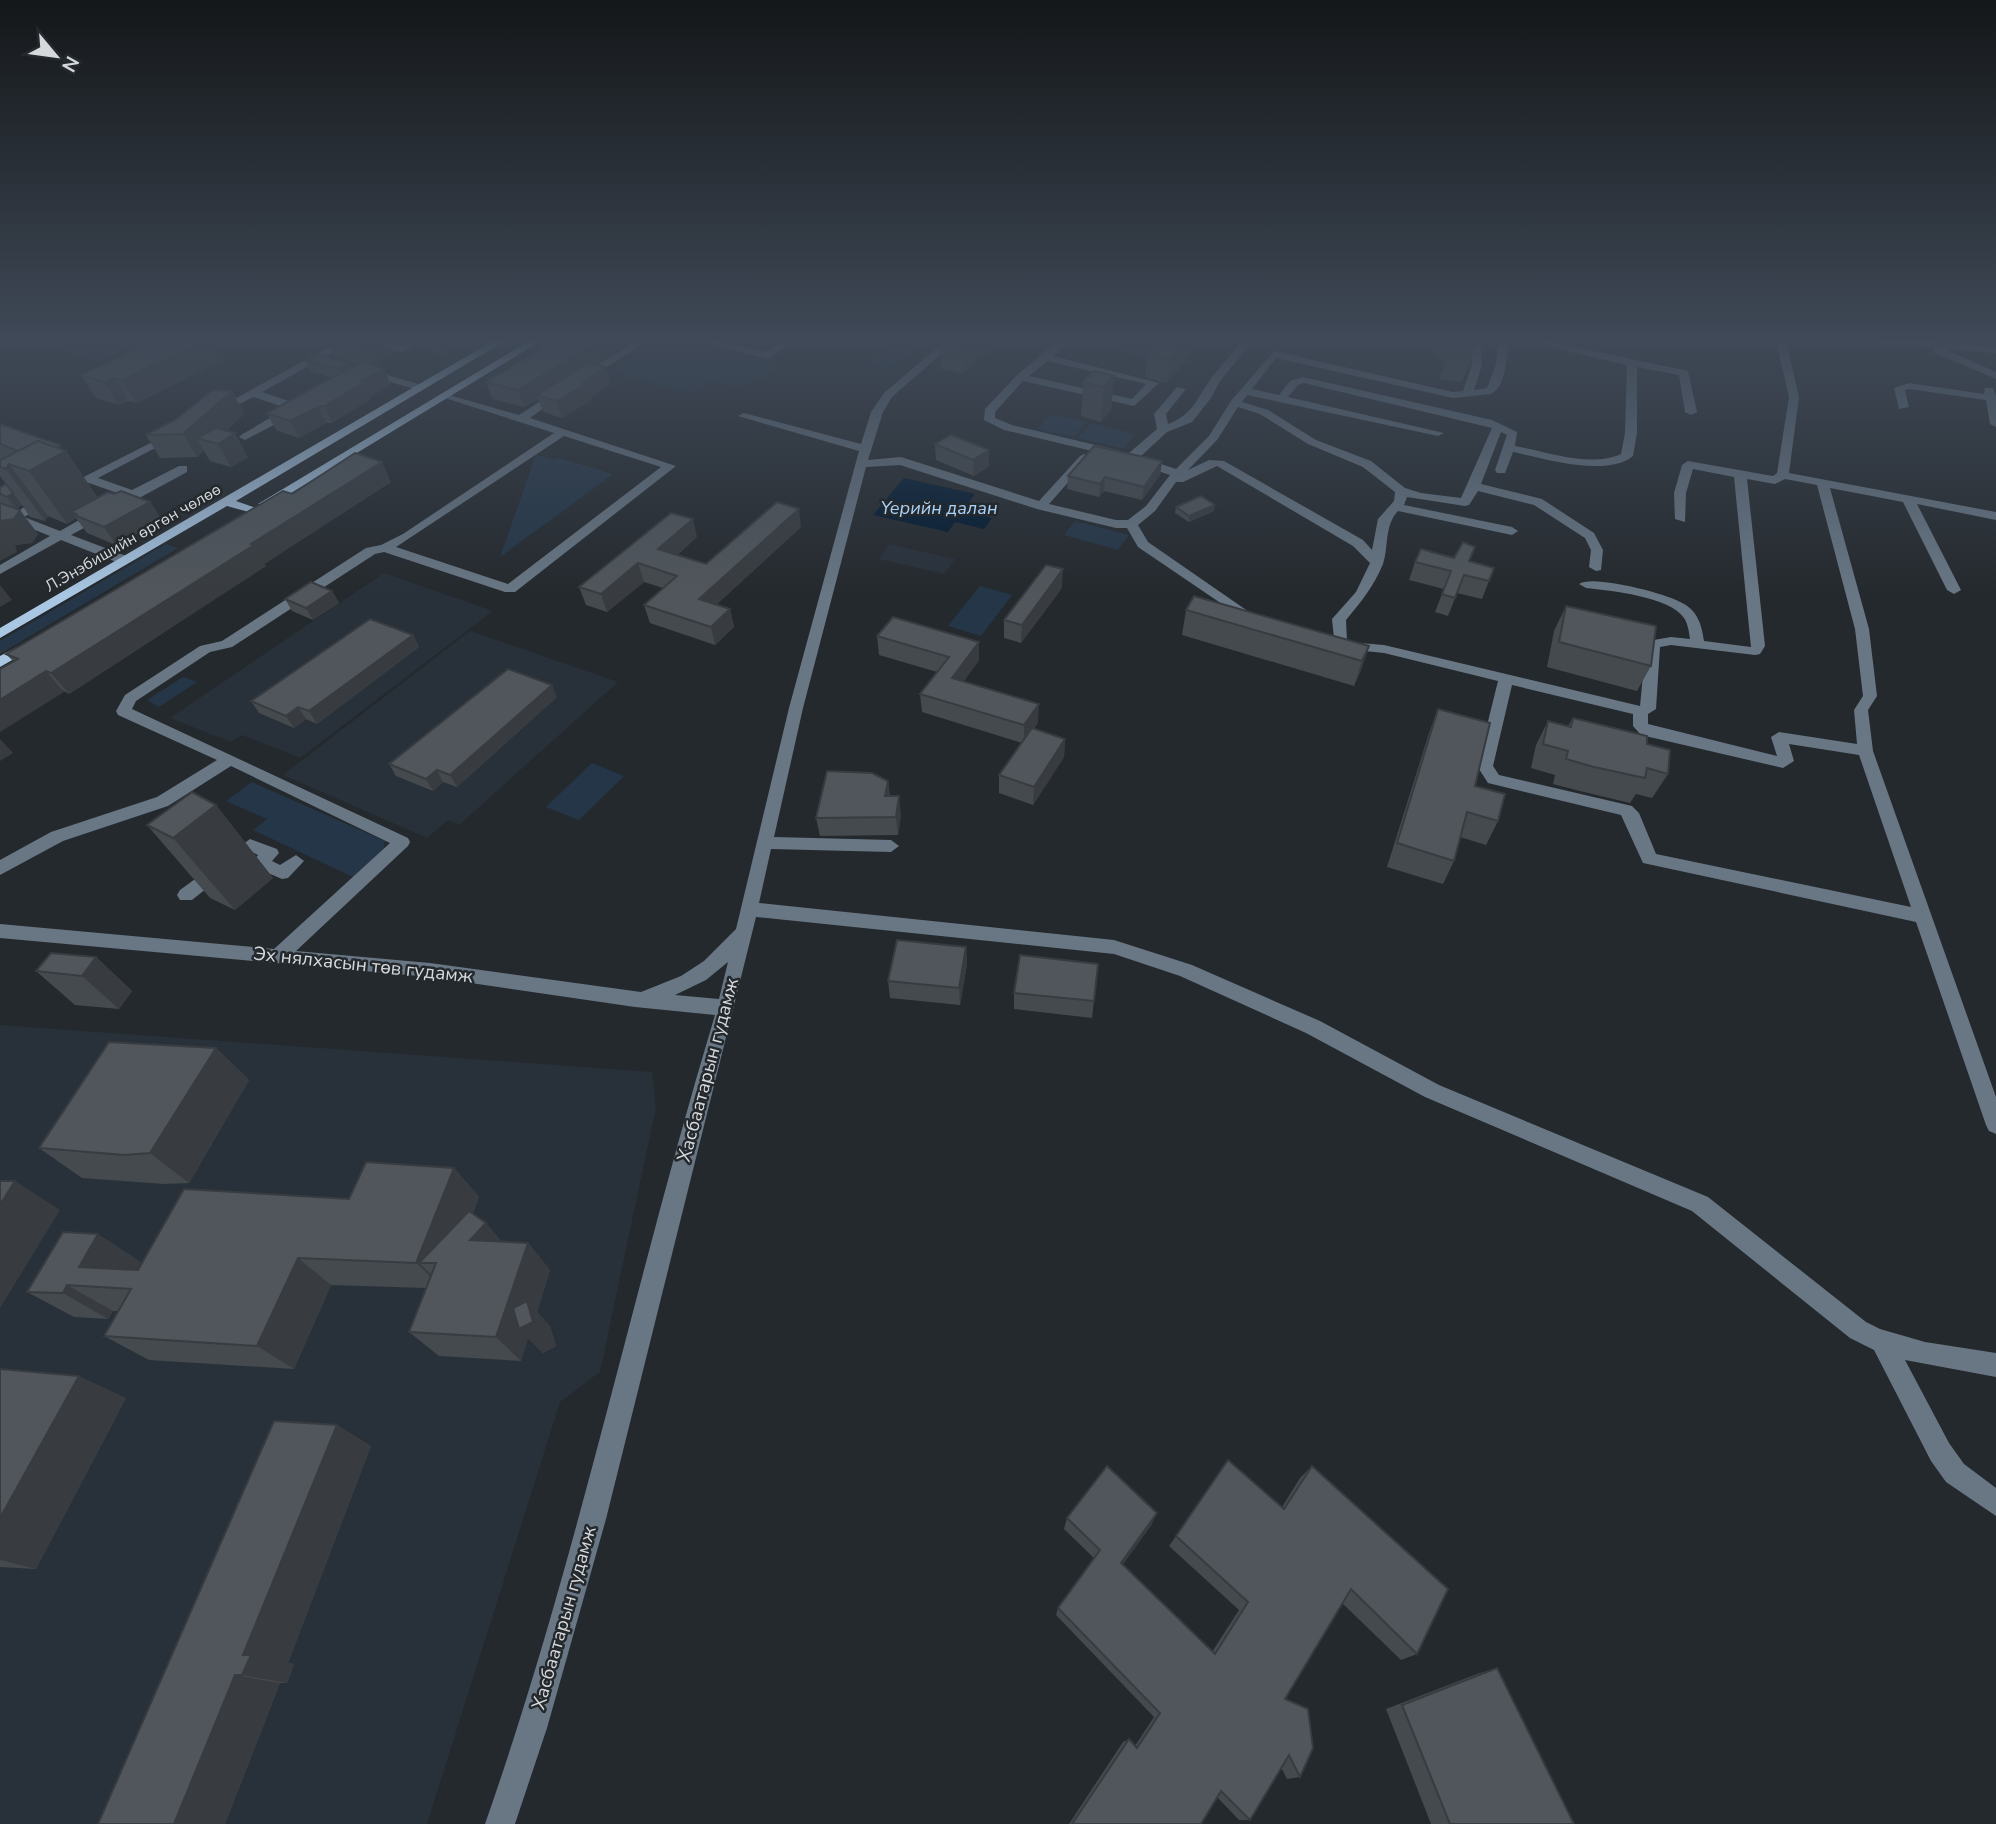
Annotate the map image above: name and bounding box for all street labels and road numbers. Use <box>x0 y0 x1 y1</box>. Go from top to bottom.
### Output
street label: Л.Энэбишийн өргөн чөлөө <box>41 478 225 598</box>
street label: Эх нялхасын төв гудамж <box>252 941 474 989</box>
street label: Хасбаатарын гудамж <box>671 975 745 1165</box>
street label: Хасбаатарын гудамж <box>525 1523 603 1713</box>

